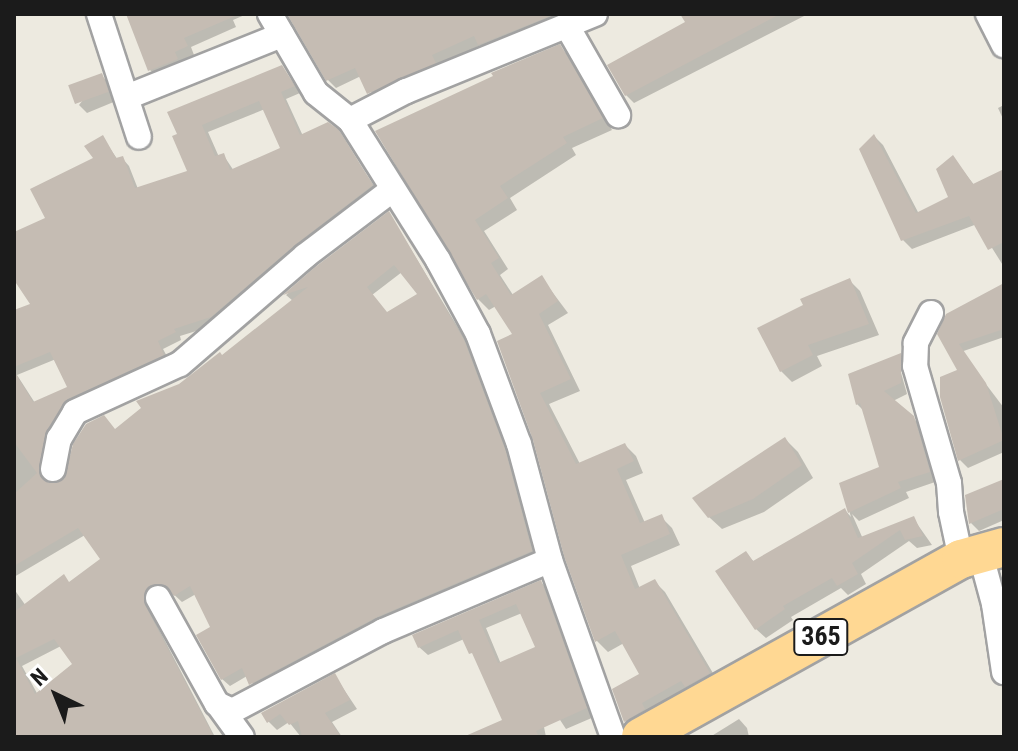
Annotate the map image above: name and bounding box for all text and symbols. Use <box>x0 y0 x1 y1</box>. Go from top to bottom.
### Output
road number: 365 <box>793 615 849 659</box>
north arrow <box>16 655 96 735</box>
text: N <box>26 663 53 691</box>

